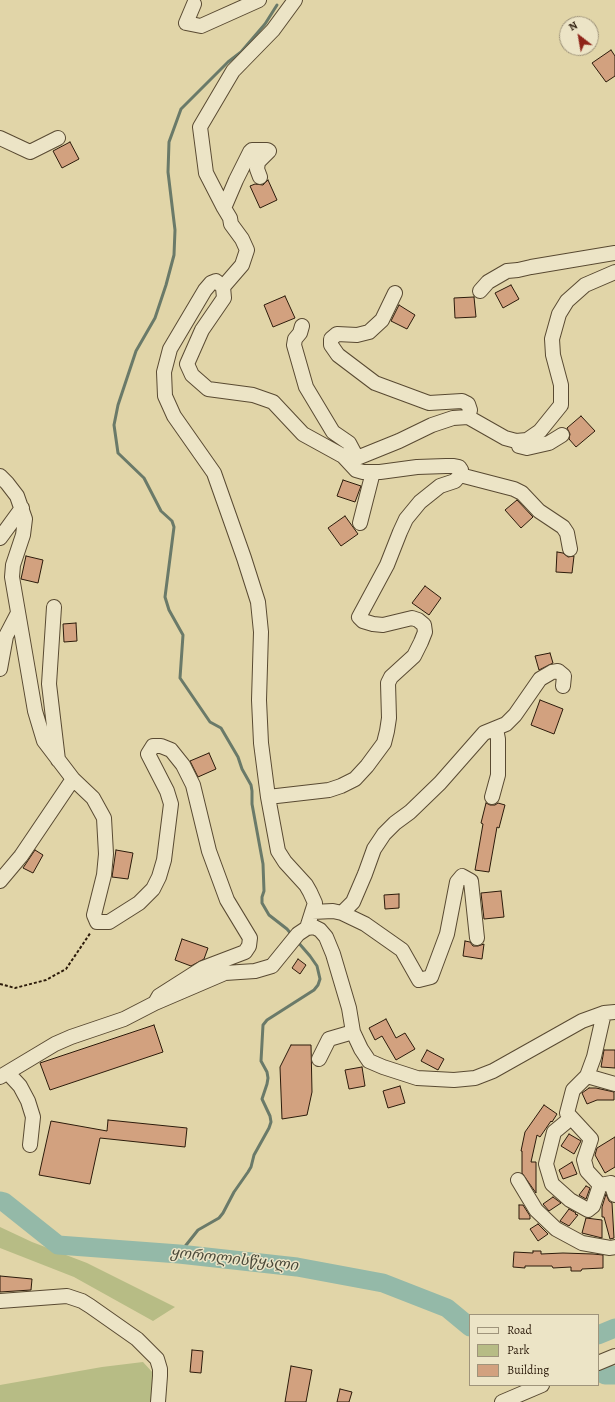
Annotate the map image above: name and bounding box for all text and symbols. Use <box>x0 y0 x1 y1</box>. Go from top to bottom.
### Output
north arrow <box>559 16 599 56</box>
text: N <box>566 18 580 35</box>
water label: ყოროლისწყალი <box>169 1244 299 1276</box>
legend <box>469 1314 599 1386</box>
text: Road <box>507 1322 532 1338</box>
text: Park <box>507 1342 530 1358</box>
text: Building <box>507 1362 549 1378</box>

